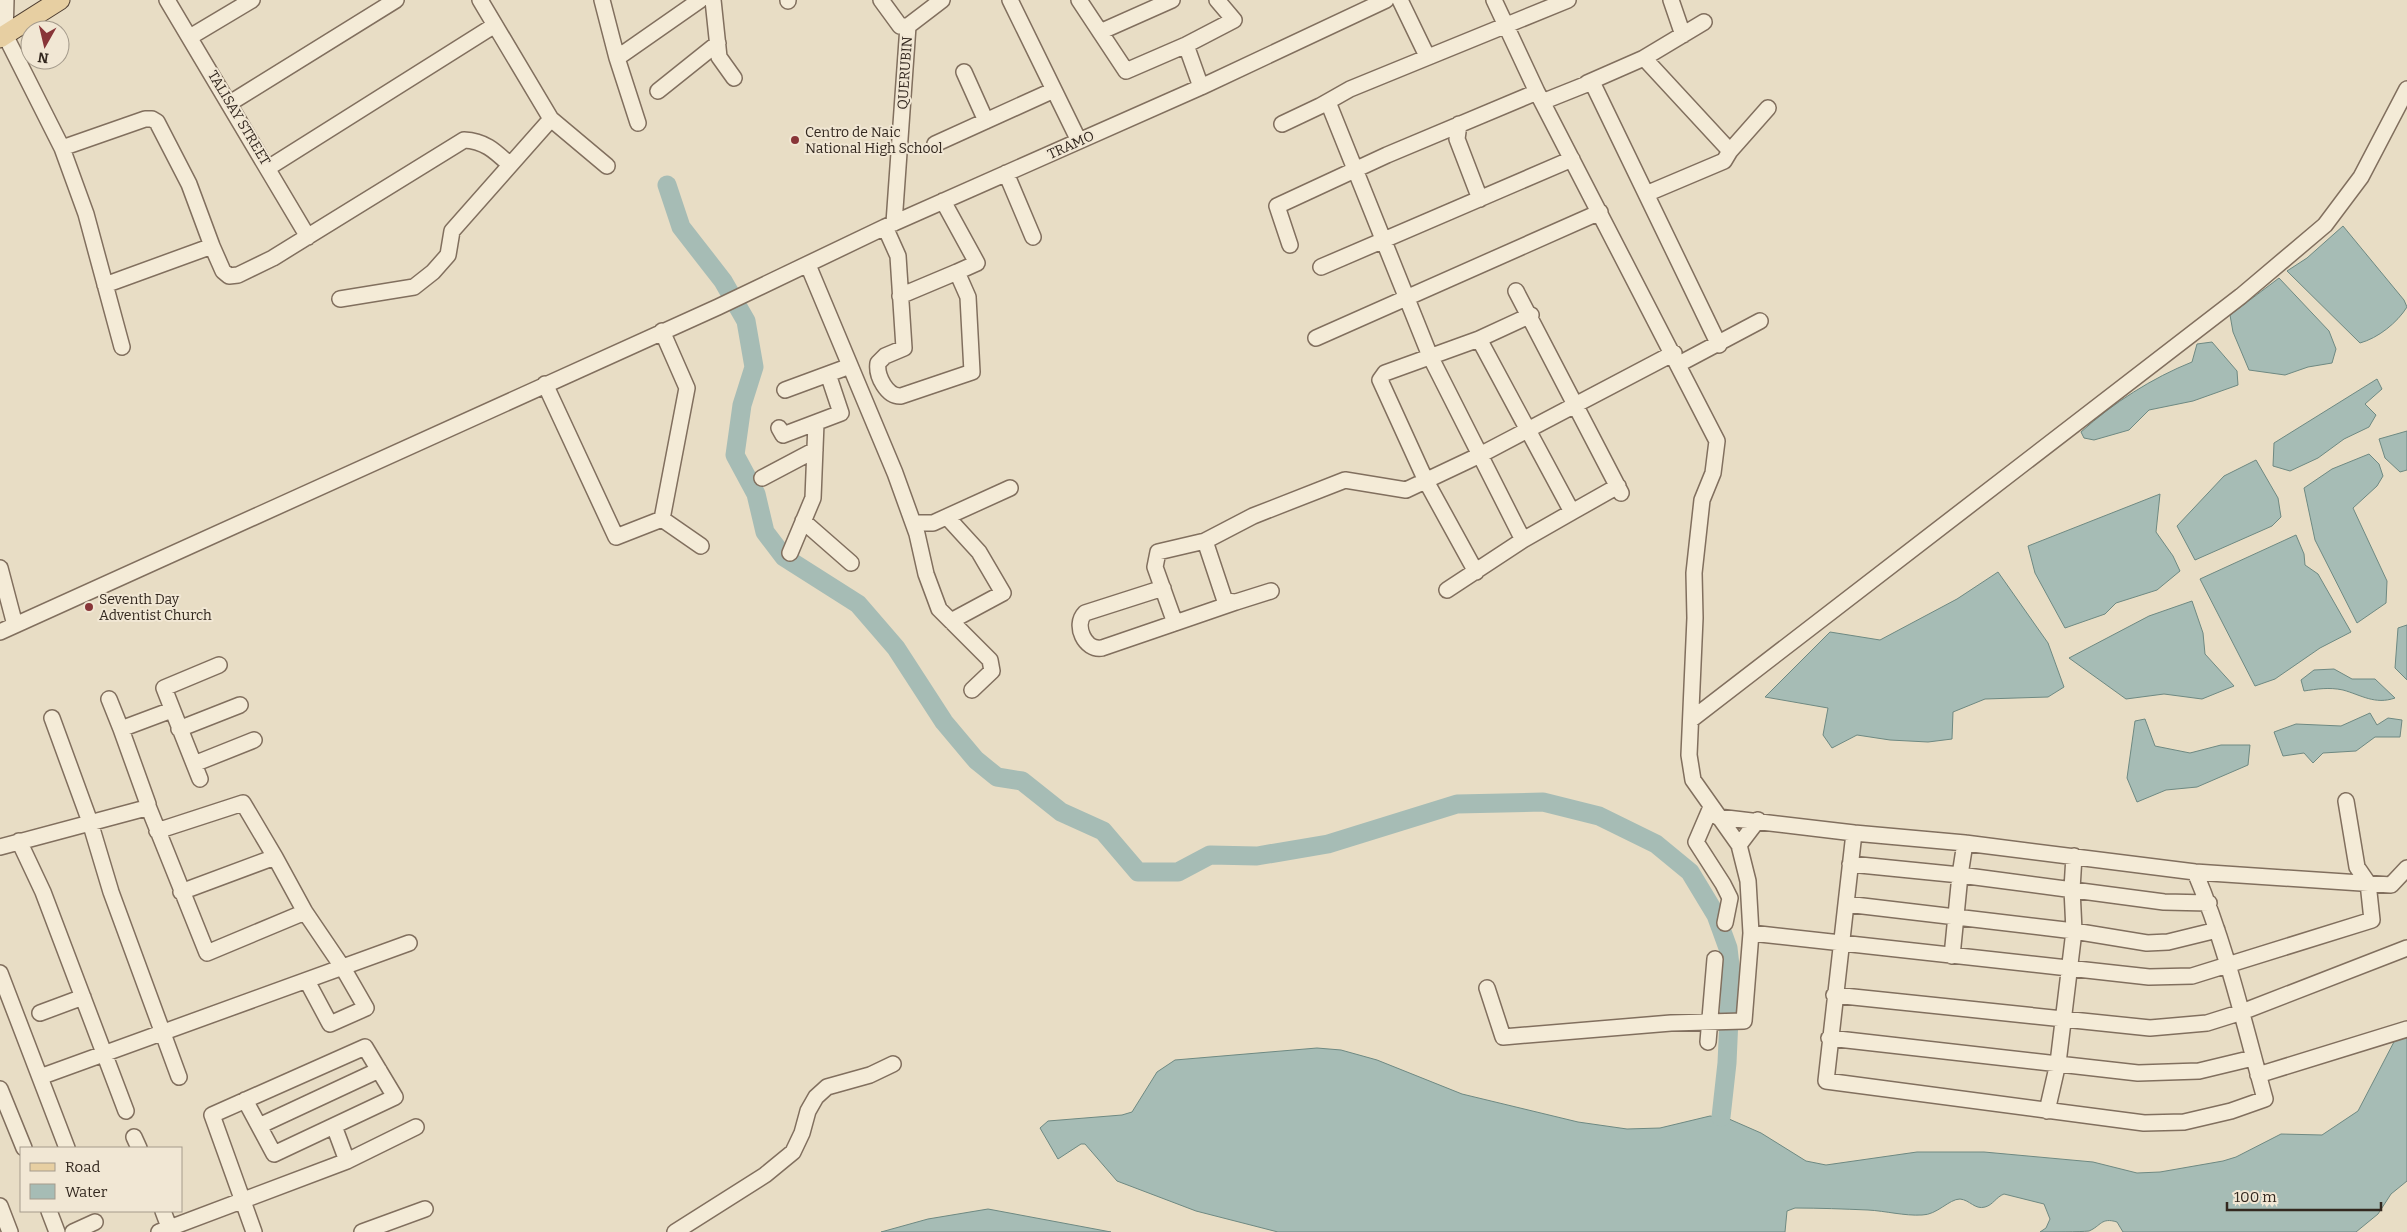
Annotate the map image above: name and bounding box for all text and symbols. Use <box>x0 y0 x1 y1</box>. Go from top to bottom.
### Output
north arrow <box>20 20 70 70</box>
street label: QUERUBIN <box>894 36 916 110</box>
text: N <box>37 48 50 67</box>
street label: TALISAY STREET <box>204 68 274 168</box>
place label: Centro de Naic National High School <box>805 124 943 157</box>
street label: TRAMO <box>1045 127 1097 163</box>
marker: Centro de Naic National High School <box>789 134 801 146</box>
place label: Seventh Day Adventist Church <box>99 591 212 624</box>
marker: Seventh Day Adventist Church <box>83 601 95 613</box>
legend <box>20 1147 182 1212</box>
text: Road <box>65 1158 100 1176</box>
scale bar <box>2227 1180 2381 1212</box>
text: Water <box>65 1183 108 1201</box>
text: 100 m <box>2234 1188 2277 1206</box>

